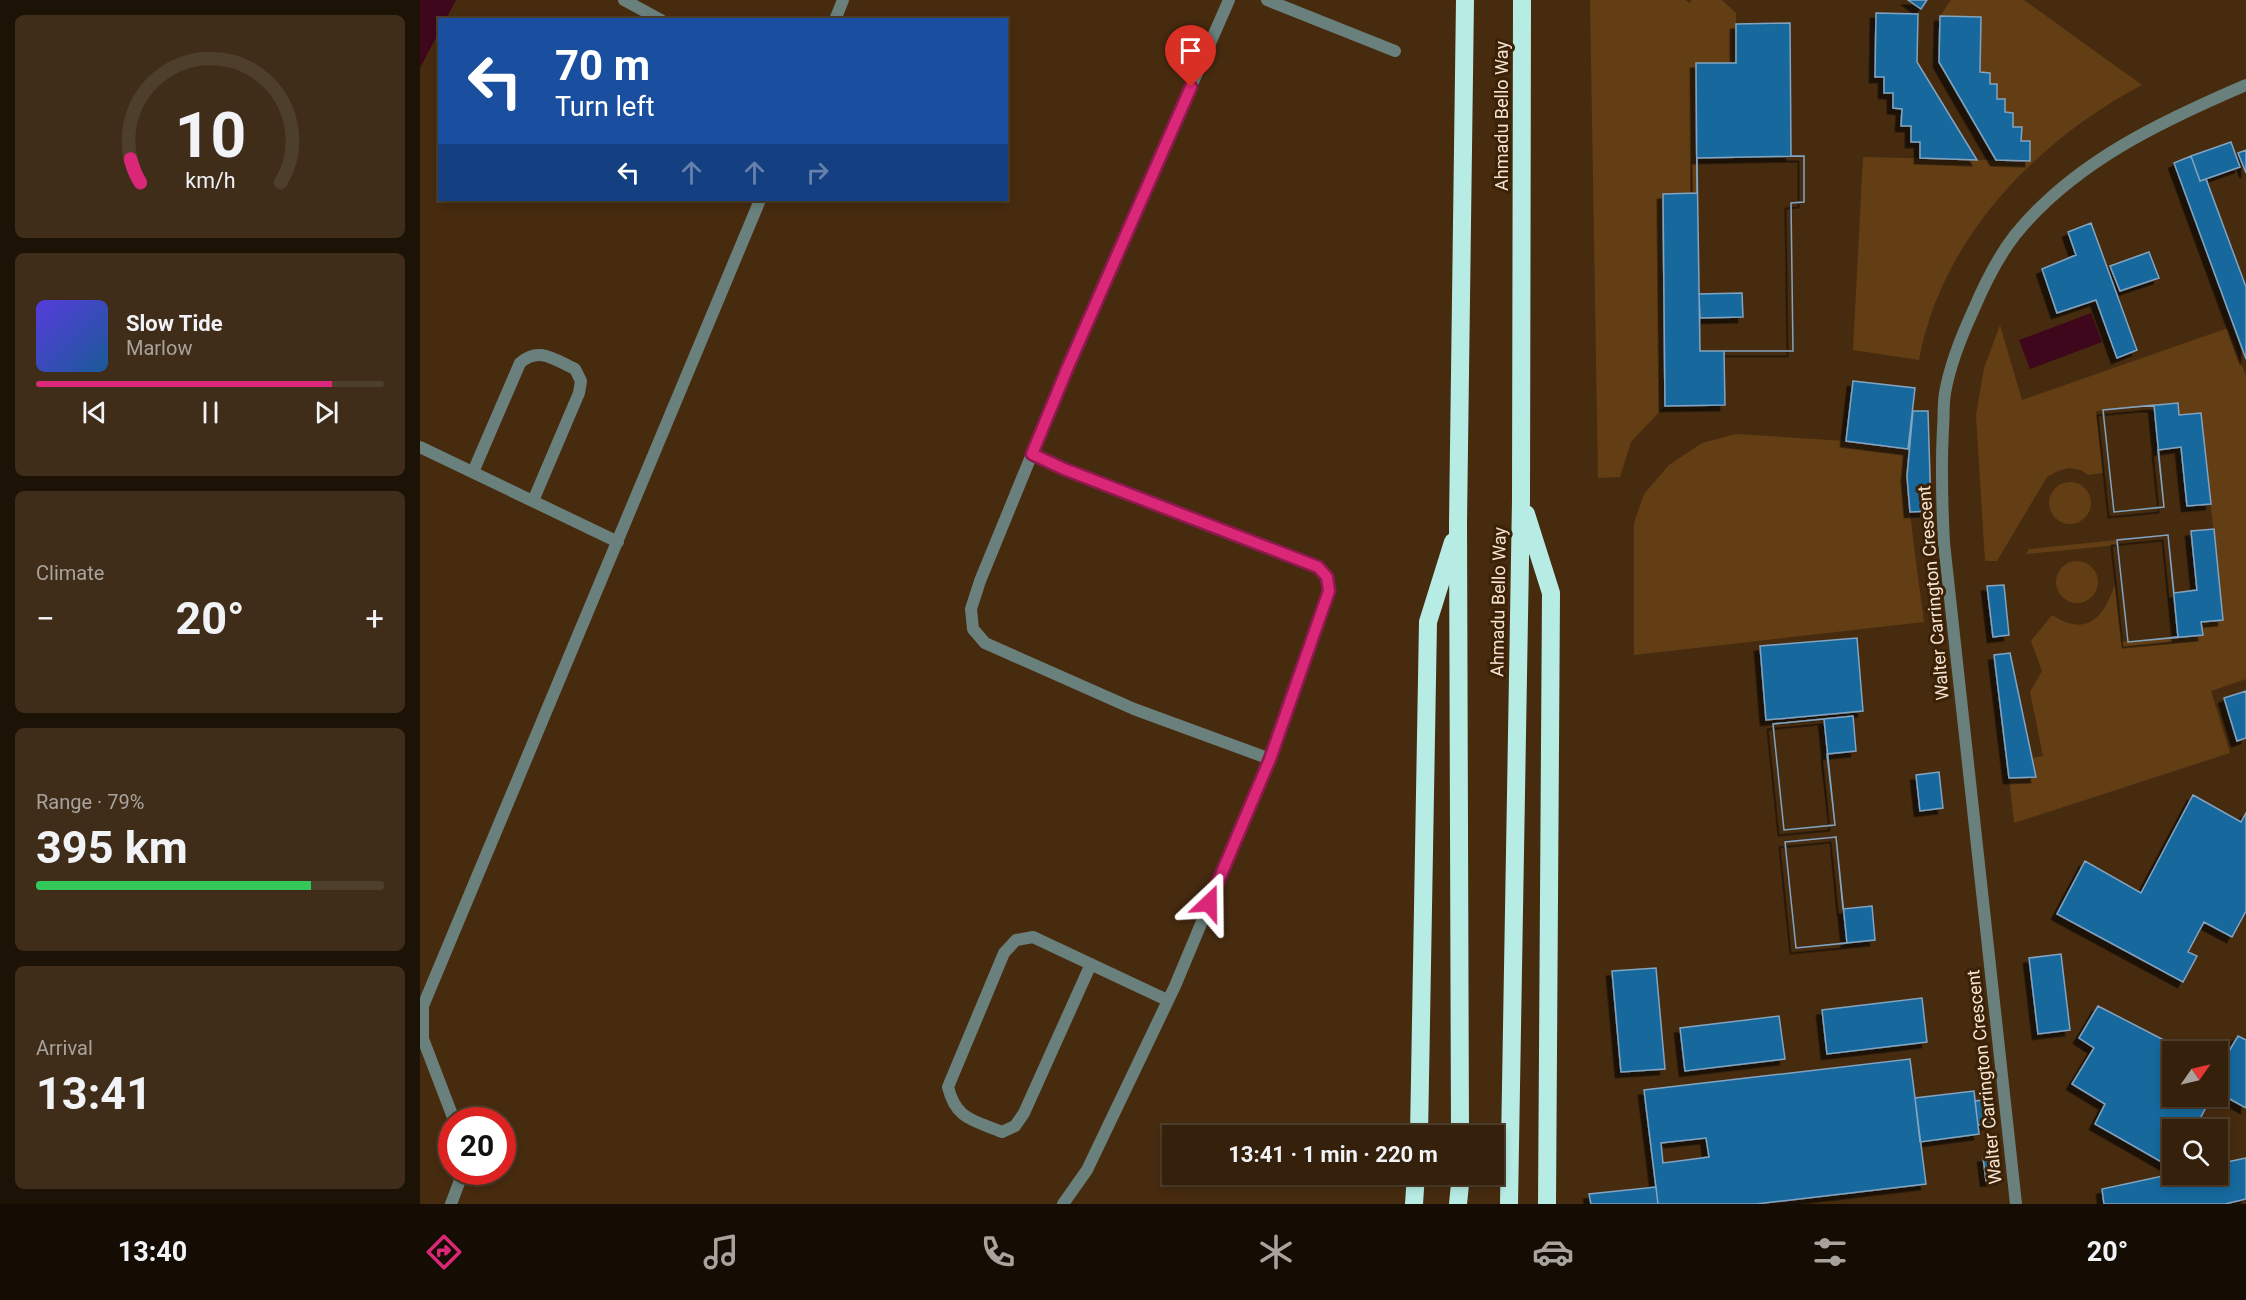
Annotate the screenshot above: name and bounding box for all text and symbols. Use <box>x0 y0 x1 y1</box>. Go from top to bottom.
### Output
pin <box>1165 25 1216 87</box>
icon: arrive <box>1174 34 1207 67</box>
text: 70 m <box>555 41 650 90</box>
street label: Ahmadu Bello Way <box>1491 41 1512 191</box>
icon: left <box>456 42 534 120</box>
text: Turn left <box>555 91 655 123</box>
text: 10 <box>174 100 246 173</box>
icon: left <box>612 156 645 189</box>
icon: ahead <box>675 156 708 189</box>
icon: ahead <box>738 156 771 189</box>
icon: right <box>801 156 834 189</box>
text: km/h <box>185 169 235 194</box>
text: Slow Tide <box>126 311 223 336</box>
text: Marlow <box>126 336 192 360</box>
icon: previous <box>78 396 111 429</box>
icon: pause <box>194 396 227 429</box>
icon: next <box>310 396 343 429</box>
street label: Walter Carrington Crescent <box>1913 485 1953 701</box>
street label: Ahmadu Bello Way <box>1486 526 1510 677</box>
text: Climate <box>36 561 104 585</box>
text: 20° <box>175 592 245 645</box>
text: − <box>36 599 55 638</box>
text: + <box>365 599 384 638</box>
text: Range · 79% <box>36 790 144 814</box>
text: 395 km <box>36 821 188 874</box>
position arrow <box>1177 871 1241 935</box>
street label: Walter Carrington Crescent <box>1962 969 2006 1185</box>
text: Arrival <box>36 1036 93 1060</box>
north arrow <box>2162 1041 2228 1107</box>
map controls <box>2162 1041 2228 1185</box>
text: 13:41 <box>36 1067 152 1120</box>
speed limit sign: 20 <box>438 1107 516 1185</box>
button: search <box>2162 1119 2228 1185</box>
text: 13:41 · 1 min · 220 m <box>1228 1142 1438 1167</box>
icon: directions <box>423 1231 465 1273</box>
icon: music <box>700 1231 742 1273</box>
icon: phone <box>977 1231 1019 1273</box>
icon: climate <box>1255 1231 1297 1273</box>
icon: car <box>1532 1231 1574 1273</box>
icon: filters <box>1809 1231 1851 1273</box>
text: 13:40 <box>118 1236 187 1268</box>
text: 20° <box>2087 1236 2128 1268</box>

